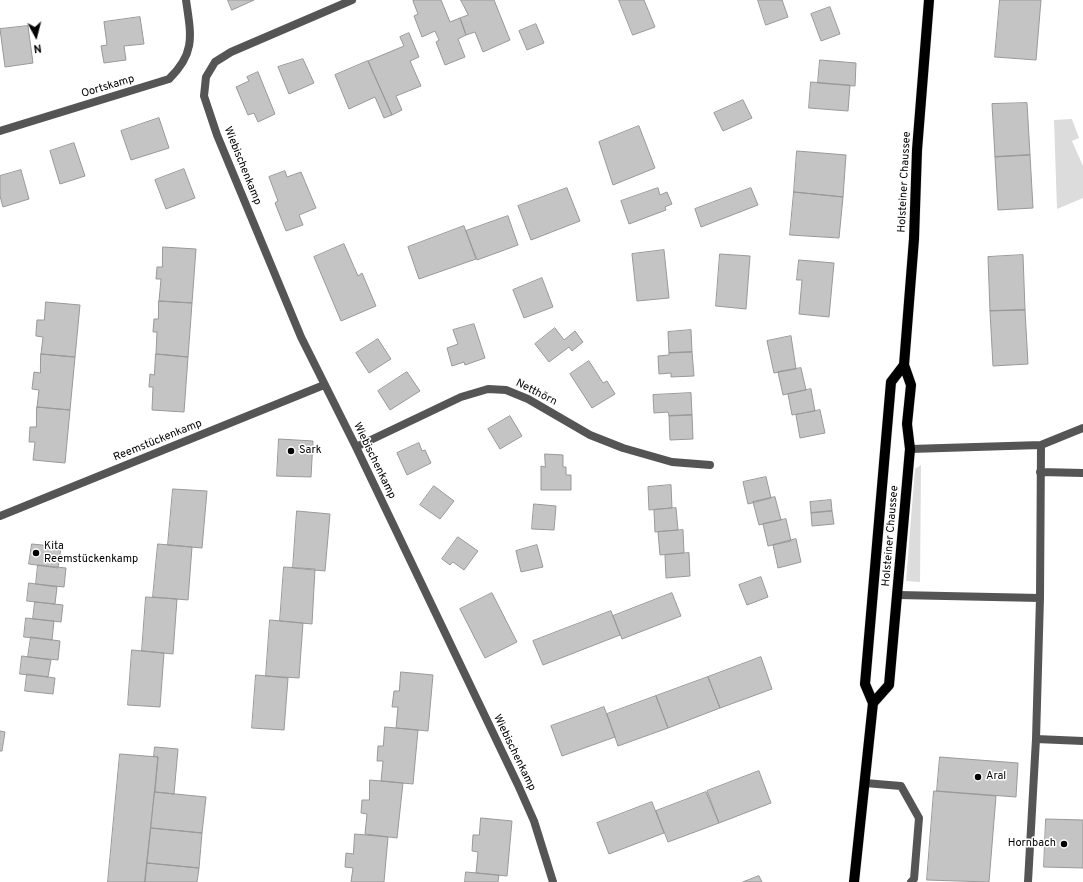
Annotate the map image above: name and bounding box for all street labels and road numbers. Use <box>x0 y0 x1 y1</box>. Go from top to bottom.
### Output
street label: Oortskamp <box>80 73 136 101</box>
street label: Wiebischenkamp <box>220 125 264 207</box>
street label: Holsteiner Chaussee <box>896 131 914 233</box>
street label: Netthörn <box>513 377 559 409</box>
street label: Reemstückenkamp <box>112 417 204 465</box>
street label: Wiebischenkamp <box>350 421 398 501</box>
street label: Holsteiner Chaussee <box>880 485 902 587</box>
street label: Wiebischenkamp <box>490 713 538 793</box>

